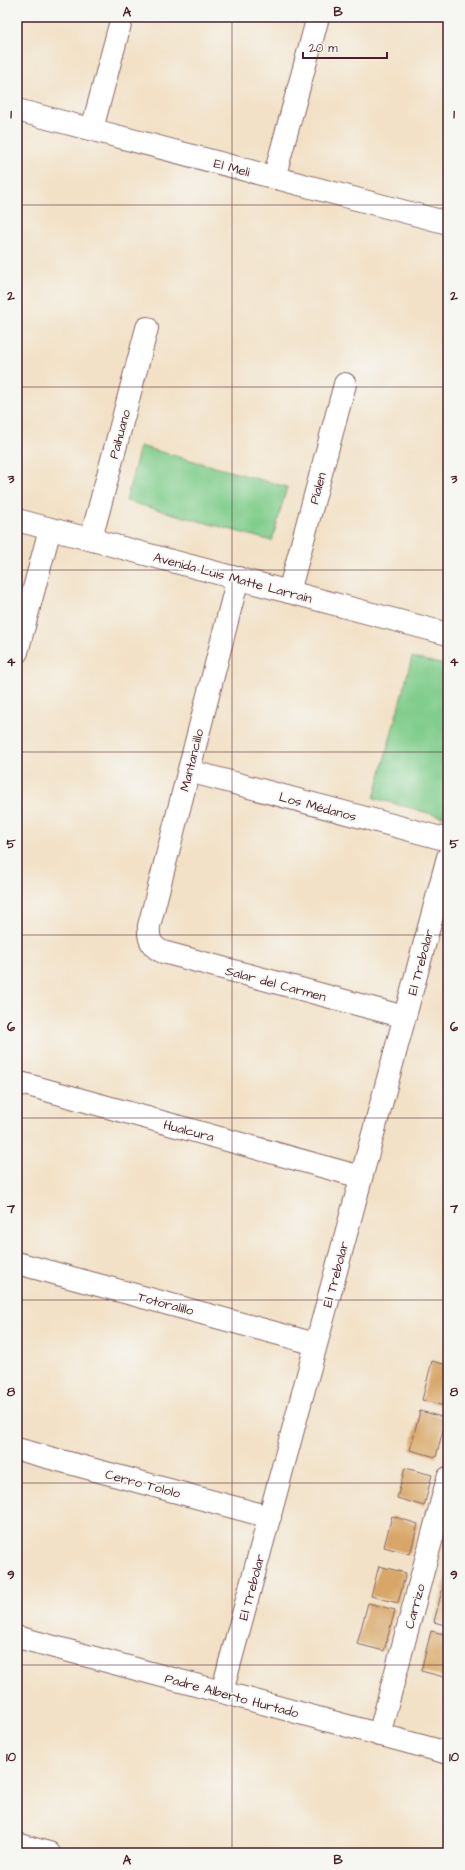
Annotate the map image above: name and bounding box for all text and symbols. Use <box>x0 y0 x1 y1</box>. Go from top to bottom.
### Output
text: A <box>123 3 132 21</box>
text: B <box>333 3 343 21</box>
scale bar <box>303 34 387 60</box>
text: 20 m <box>309 40 338 57</box>
text: 1 <box>10 105 12 123</box>
text: 1 <box>453 105 455 123</box>
street label: El Meli <box>212 155 252 181</box>
text: 2 <box>6 287 15 305</box>
text: 2 <box>449 287 458 305</box>
street label: Paihuano <box>105 407 135 461</box>
text: 3 <box>7 470 15 488</box>
street label: Pialen <box>305 470 331 506</box>
text: 3 <box>450 470 458 488</box>
street label: Avenida Luis Matte Larraín <box>151 548 315 608</box>
text: 4 <box>7 653 16 671</box>
text: 4 <box>450 653 459 671</box>
street label: Mantancillo <box>176 726 209 793</box>
street label: Los Médanos <box>277 788 359 826</box>
text: 5 <box>6 835 16 853</box>
text: 5 <box>449 835 459 853</box>
street label: El Trebolar <box>404 927 438 997</box>
street label: Salar del Carmen <box>223 962 329 1006</box>
text: 6 <box>7 1018 16 1036</box>
text: 6 <box>450 1018 459 1036</box>
street label: Hualcura <box>161 1116 216 1146</box>
text: 7 <box>6 1200 16 1218</box>
text: 7 <box>449 1200 459 1218</box>
street label: El Trebolar <box>319 1239 353 1309</box>
street label: Totoralillo <box>136 1288 196 1320</box>
text: 8 <box>7 1383 16 1401</box>
text: 8 <box>450 1383 459 1401</box>
street label: Cerro Tololo <box>103 1465 183 1503</box>
street label: El Trebolar <box>235 1552 269 1622</box>
text: 9 <box>7 1566 15 1584</box>
text: 9 <box>450 1566 458 1584</box>
street label: Carrizo <box>400 1581 430 1631</box>
street label: Padre Alberto Hurtado <box>163 1669 301 1723</box>
text: 10 <box>6 1748 17 1766</box>
text: 10 <box>449 1748 460 1766</box>
text: A <box>123 1851 132 1869</box>
text: B <box>333 1851 343 1869</box>

